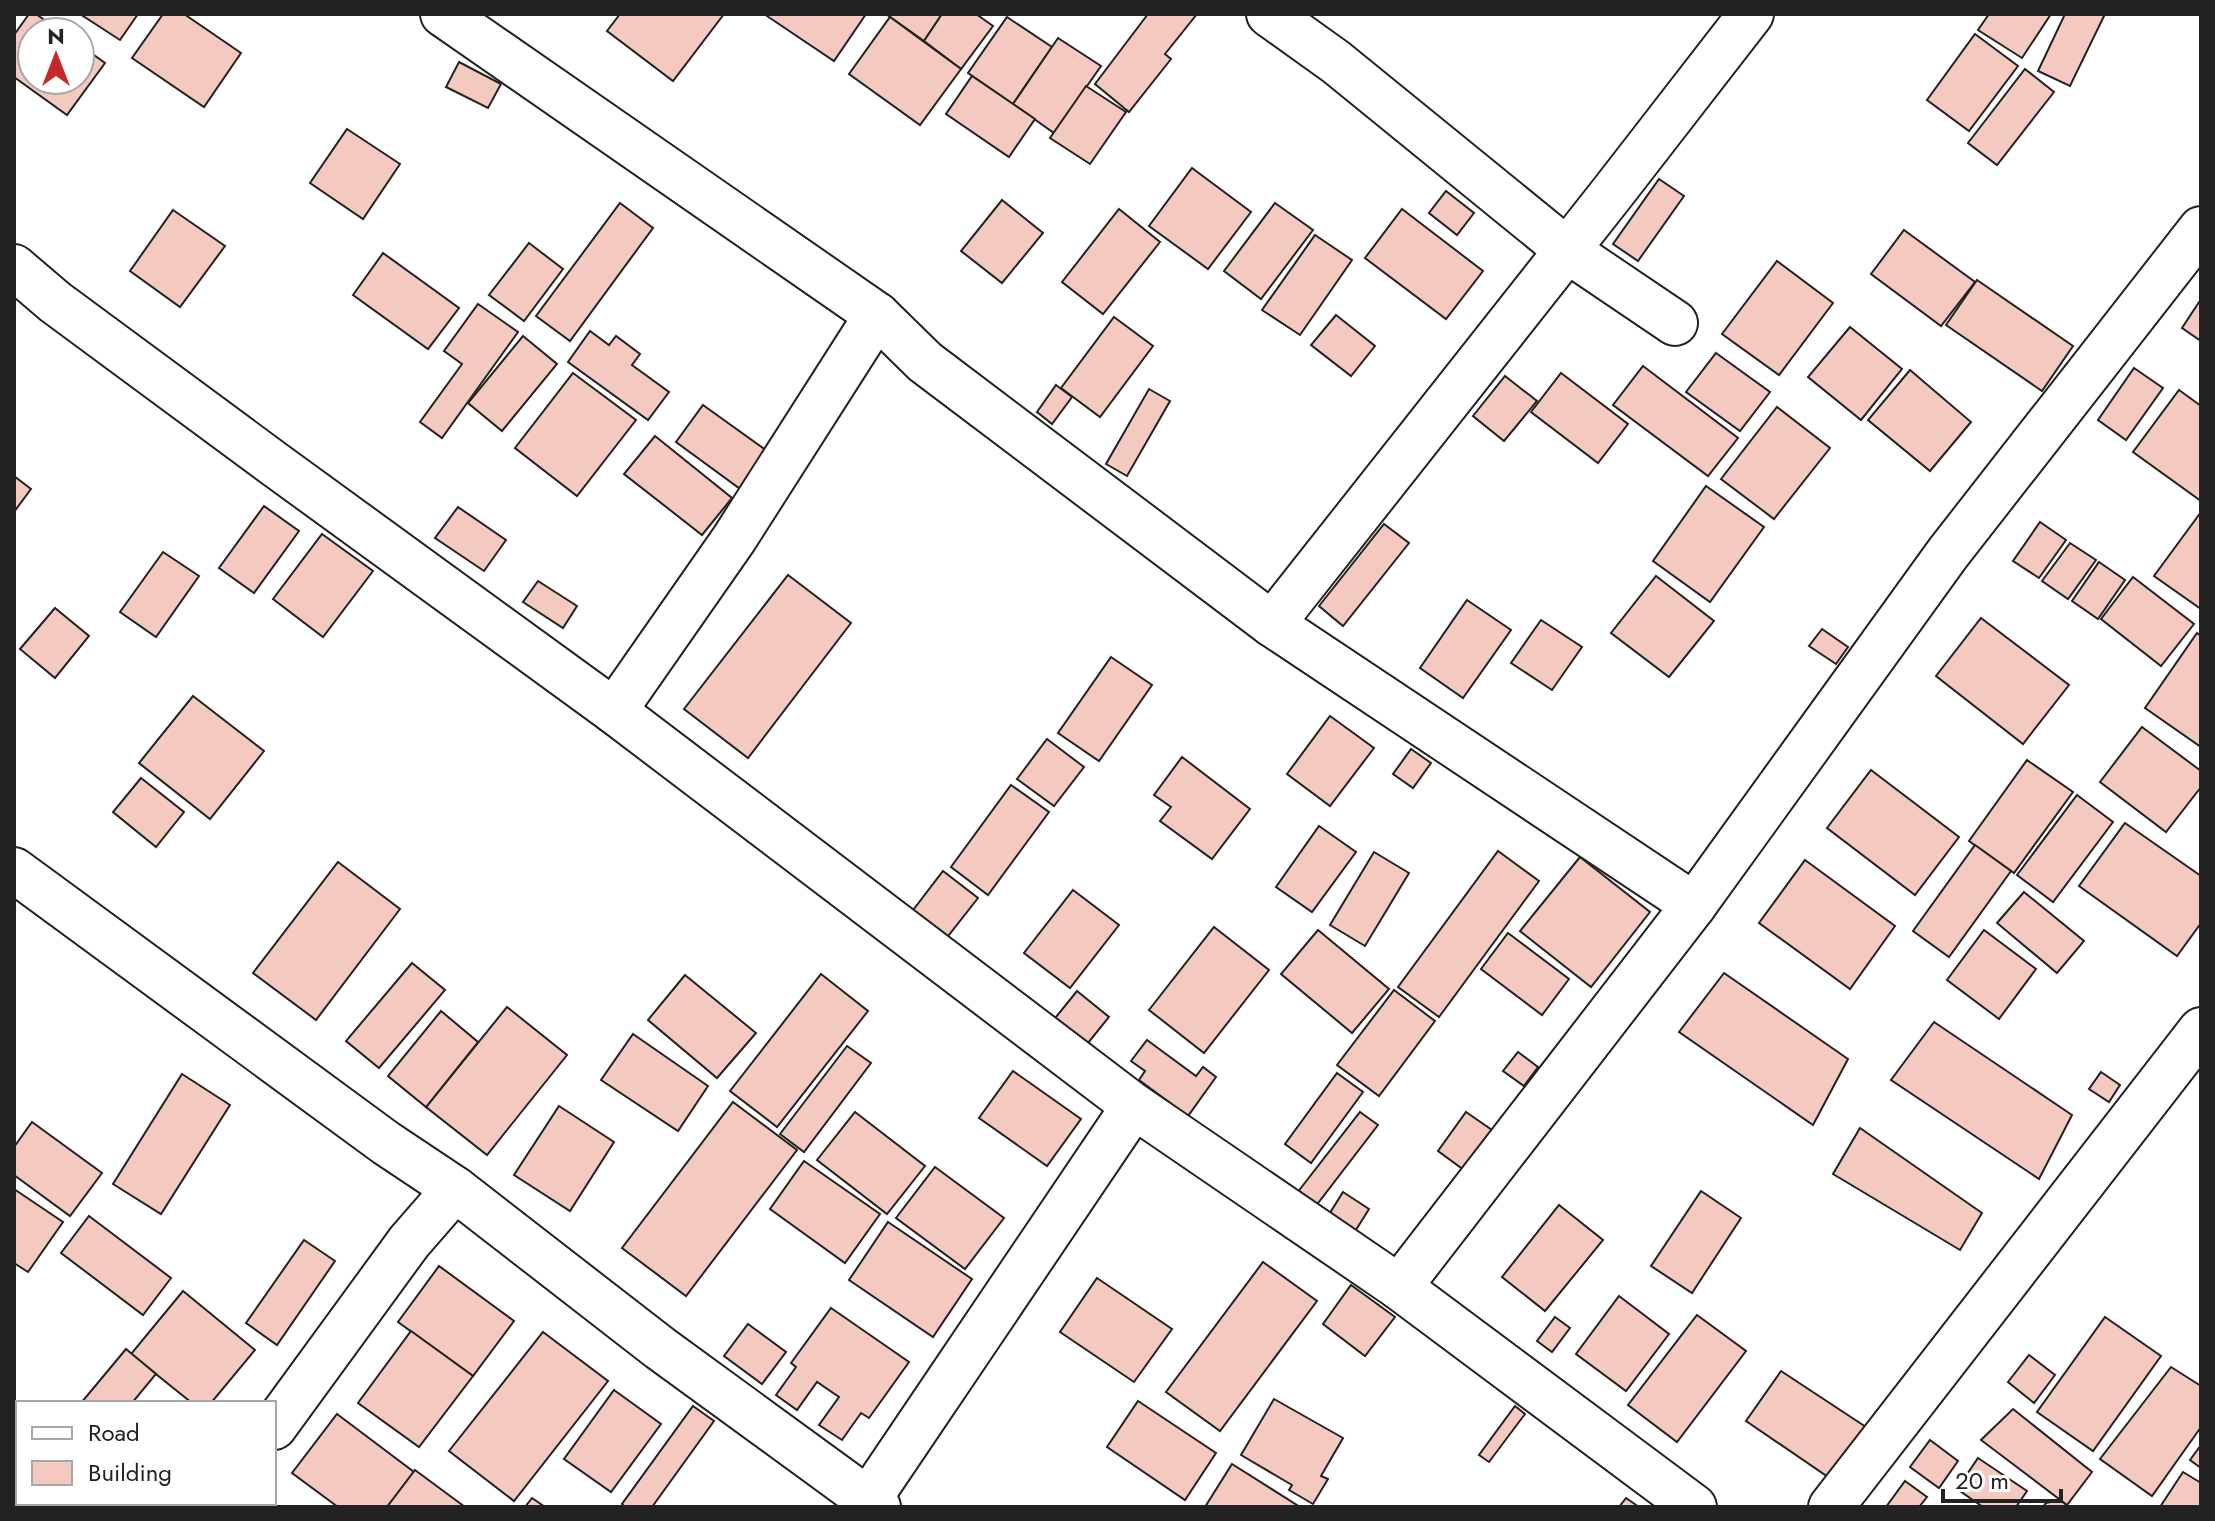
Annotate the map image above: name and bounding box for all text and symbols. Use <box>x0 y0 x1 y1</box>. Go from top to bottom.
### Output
north arrow <box>16 16 96 96</box>
text: N <box>47 20 65 52</box>
legend <box>16 1401 276 1505</box>
text: Road <box>88 1415 140 1450</box>
scale bar <box>1943 1453 2061 1503</box>
text: Building <box>88 1455 172 1490</box>
text: 20 m <box>1955 1463 2009 1498</box>

